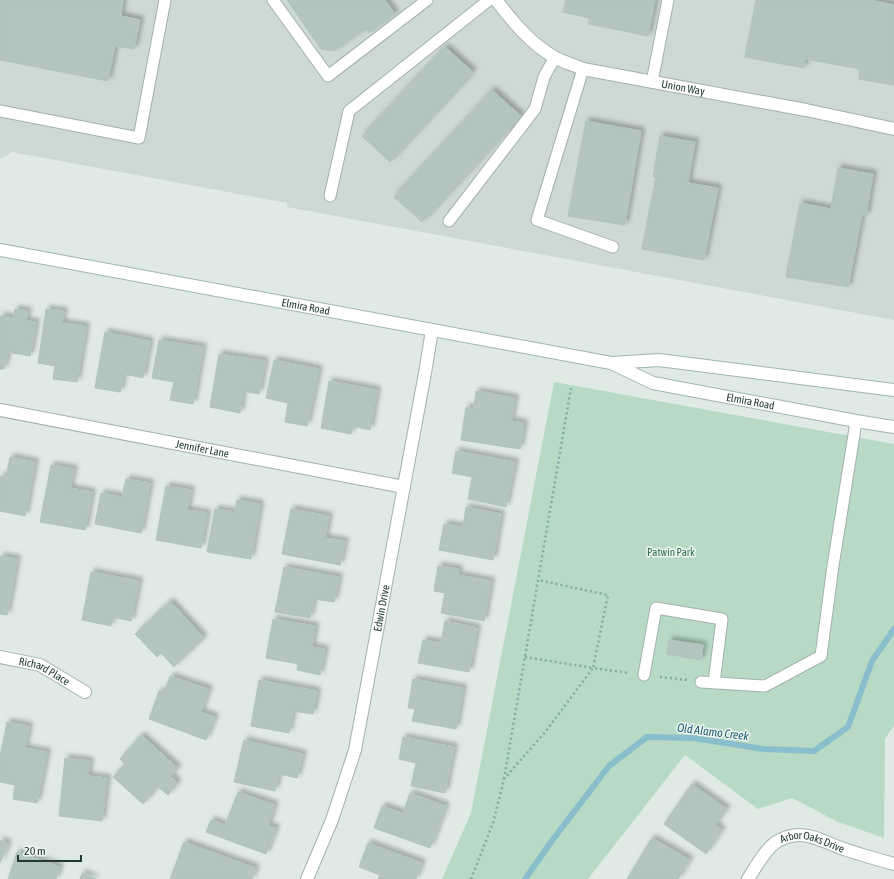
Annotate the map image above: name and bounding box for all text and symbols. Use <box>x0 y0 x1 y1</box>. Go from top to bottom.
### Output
street label: Union Way <box>661 78 706 97</box>
street label: Elmira Road <box>281 296 331 317</box>
street label: Elmira Road <box>725 391 775 412</box>
street label: Jennifer Lane <box>175 438 230 460</box>
park label: Patwin Park <box>647 546 695 558</box>
street label: Edwin Drive <box>371 584 392 633</box>
street label: Richard Place <box>18 655 72 688</box>
water label: Old Alamo Creek <box>676 721 750 743</box>
street label: Arbor Oaks Drive <box>778 829 846 855</box>
scale bar <box>18 837 81 863</box>
text: 20 m <box>24 844 46 858</box>

